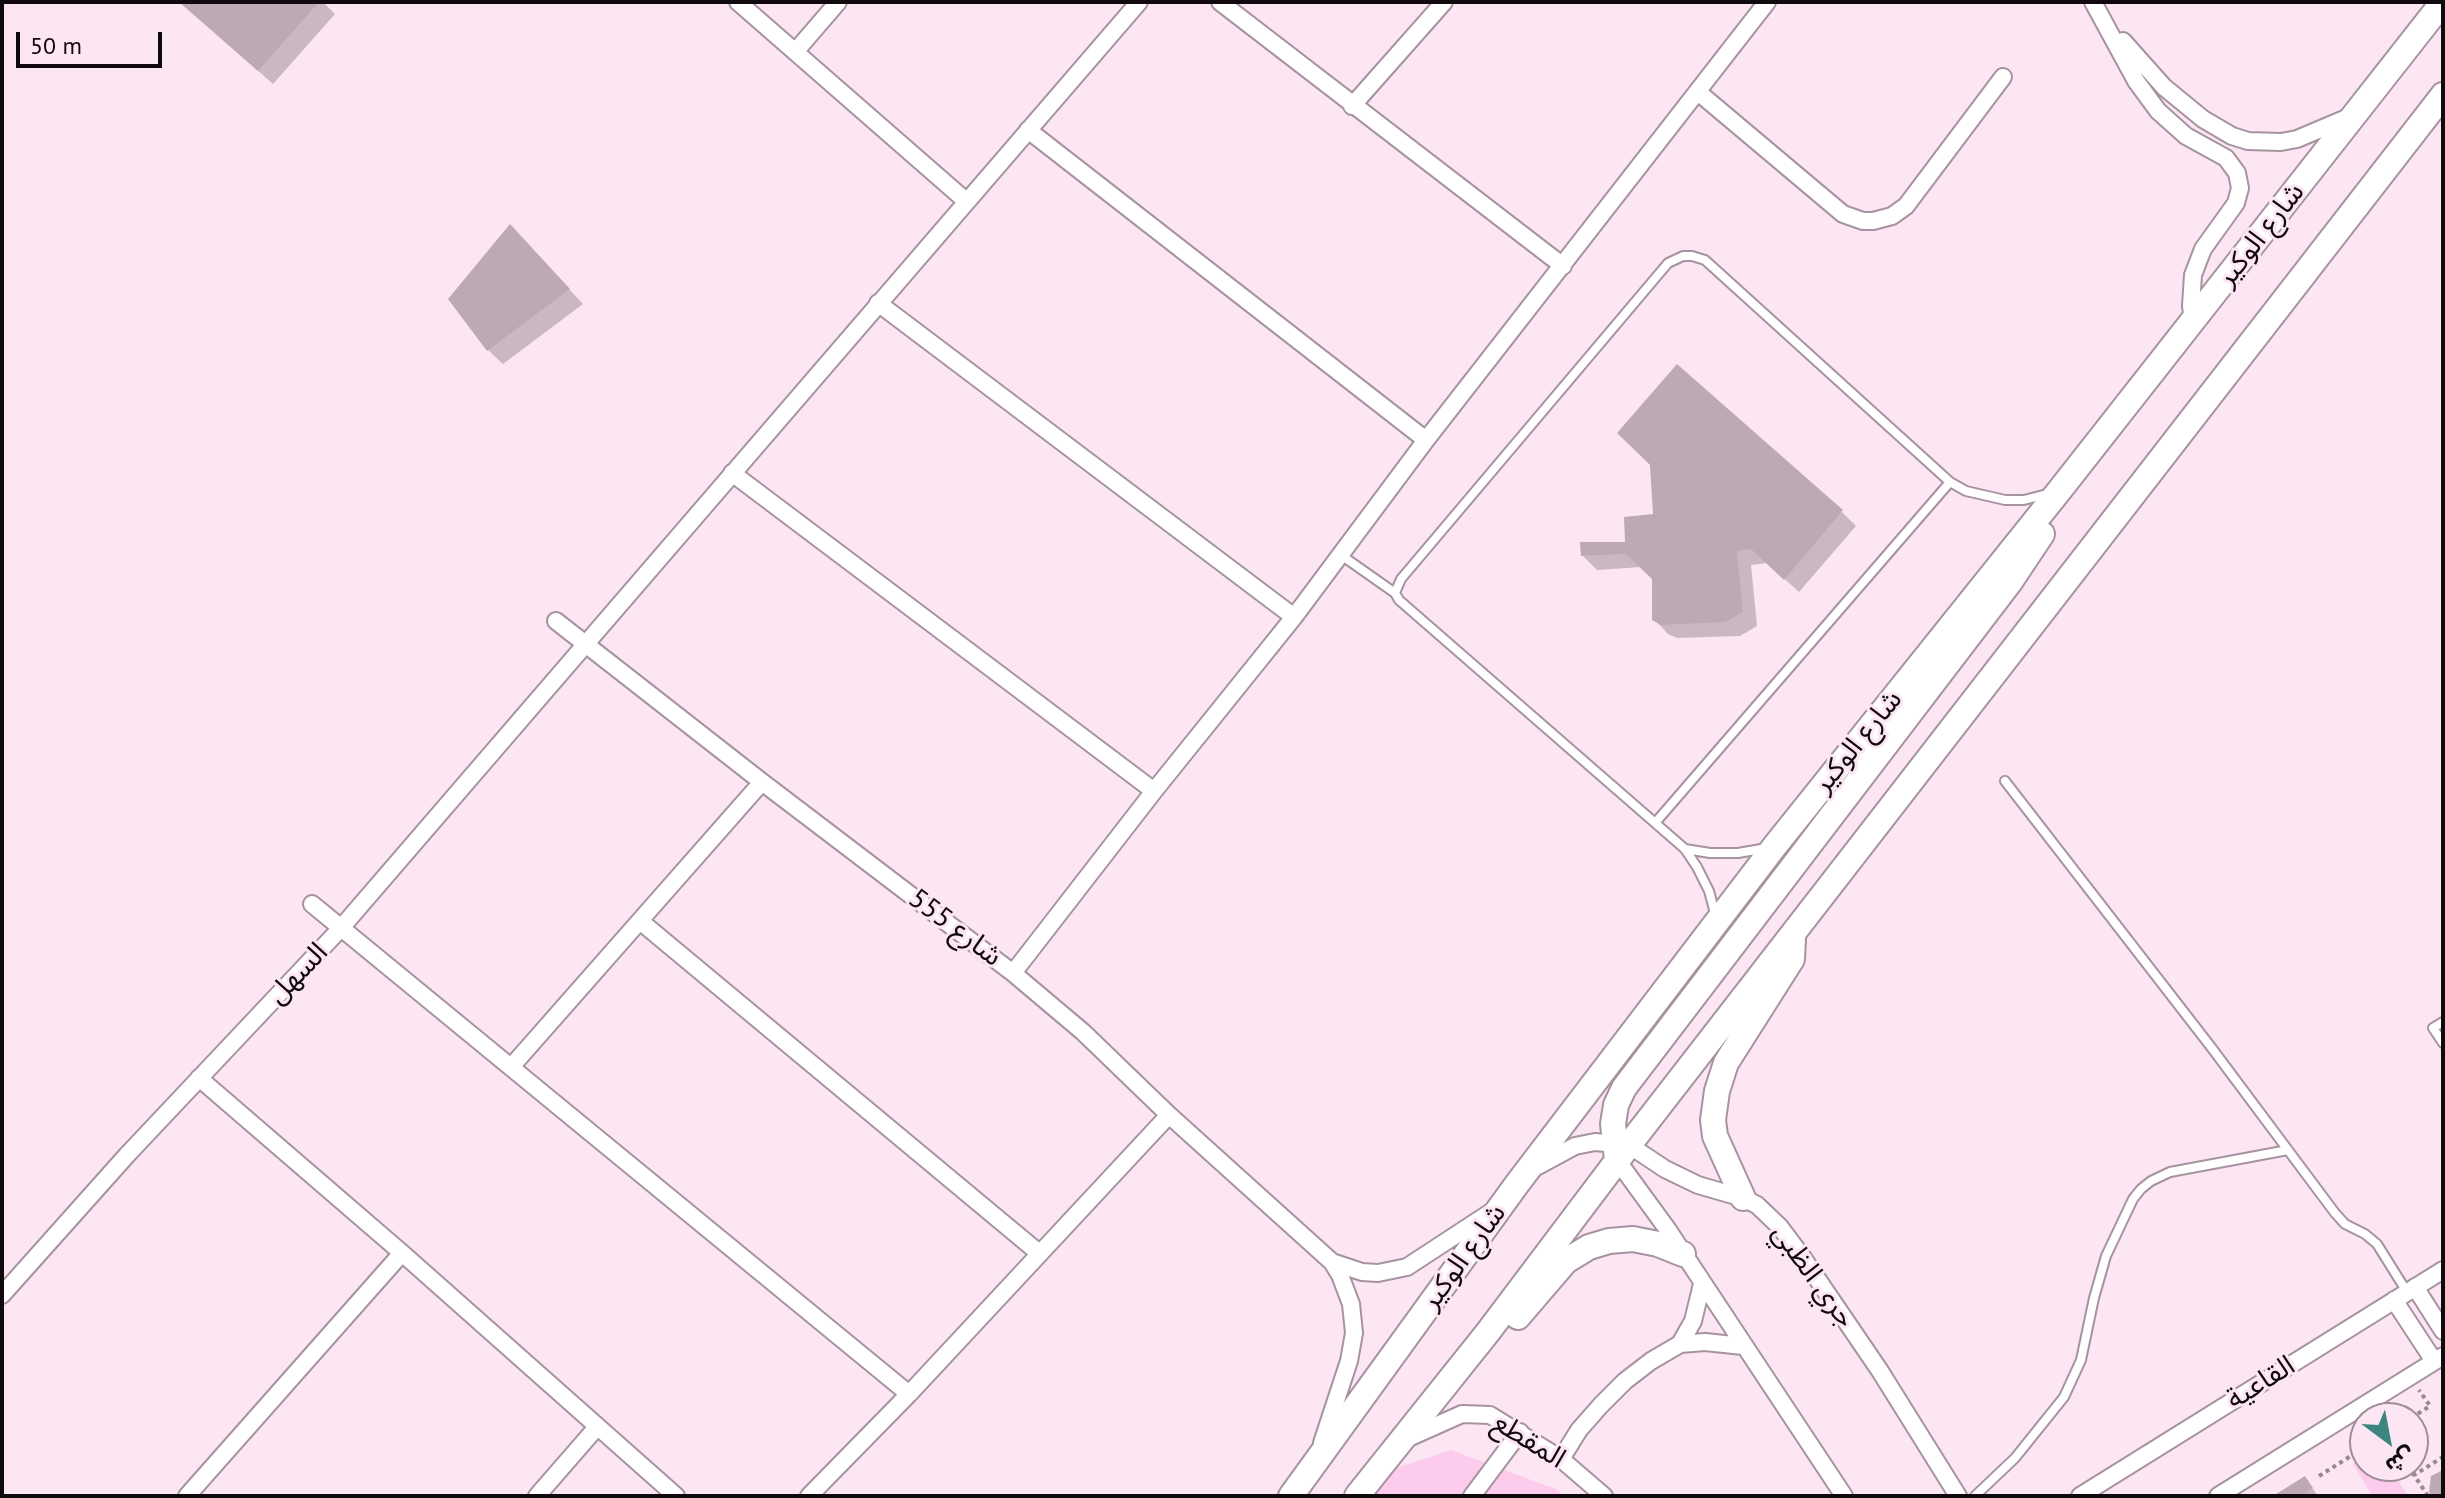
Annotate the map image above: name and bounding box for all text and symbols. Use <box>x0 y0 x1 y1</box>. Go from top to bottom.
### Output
scale bar <box>20 16 166 66</box>
text: 50 m <box>30 30 82 61</box>
street label: شارع الوكير <box>2210 176 2312 294</box>
street label: شارع الوكير <box>1806 684 1910 800</box>
street label: شارع 555 <box>902 882 1008 974</box>
street label: السهل <box>261 936 335 1012</box>
street label: شارع الوكير <box>1414 1198 1514 1316</box>
street label: جري الظبي <box>1764 1217 1862 1335</box>
street label: القاعية <box>2221 1349 2301 1417</box>
north arrow <box>2349 1402 2429 1482</box>
street label: المقطع <box>1487 1406 1571 1476</box>
text: ش <box>2380 1441 2421 1481</box>

